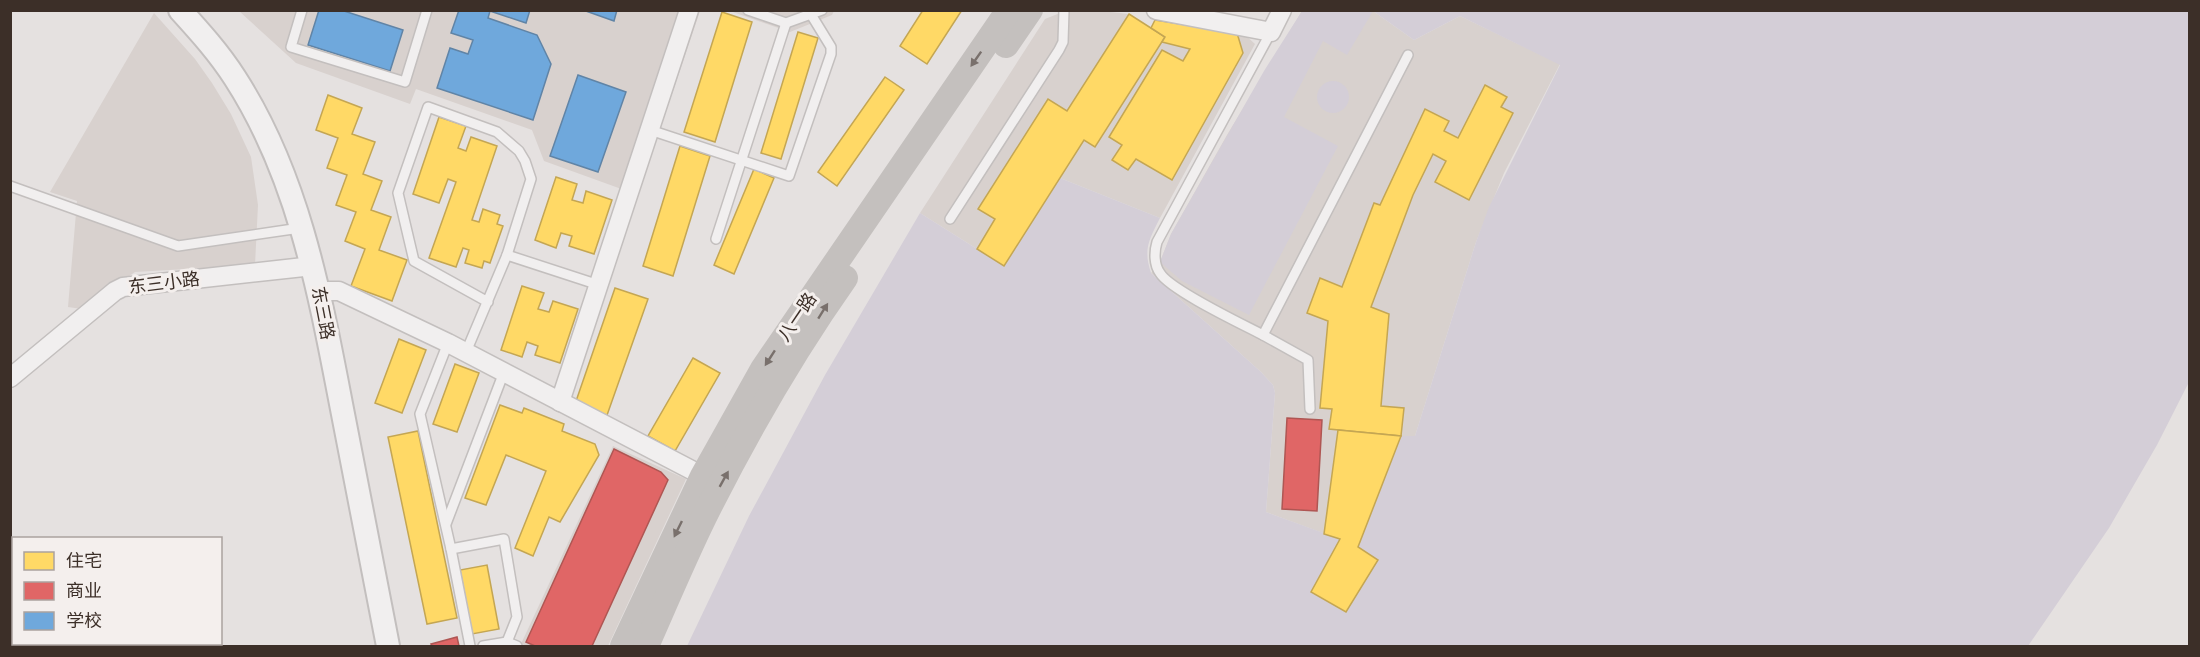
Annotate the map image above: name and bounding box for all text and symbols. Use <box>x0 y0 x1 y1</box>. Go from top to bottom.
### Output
one-way arrow <box>970 50 982 66</box>
street label: 东三小路 <box>127 268 201 297</box>
street label: 东三路 <box>308 284 339 341</box>
street label: 八一路 <box>773 288 820 345</box>
one-way arrow <box>817 303 828 319</box>
one-way arrow <box>765 350 776 366</box>
one-way arrow <box>719 470 729 487</box>
one-way arrow <box>673 521 682 538</box>
legend <box>12 537 222 645</box>
text: 住宅 <box>66 550 102 571</box>
text: 商业 <box>66 580 102 601</box>
text: 学校 <box>66 610 102 631</box>

